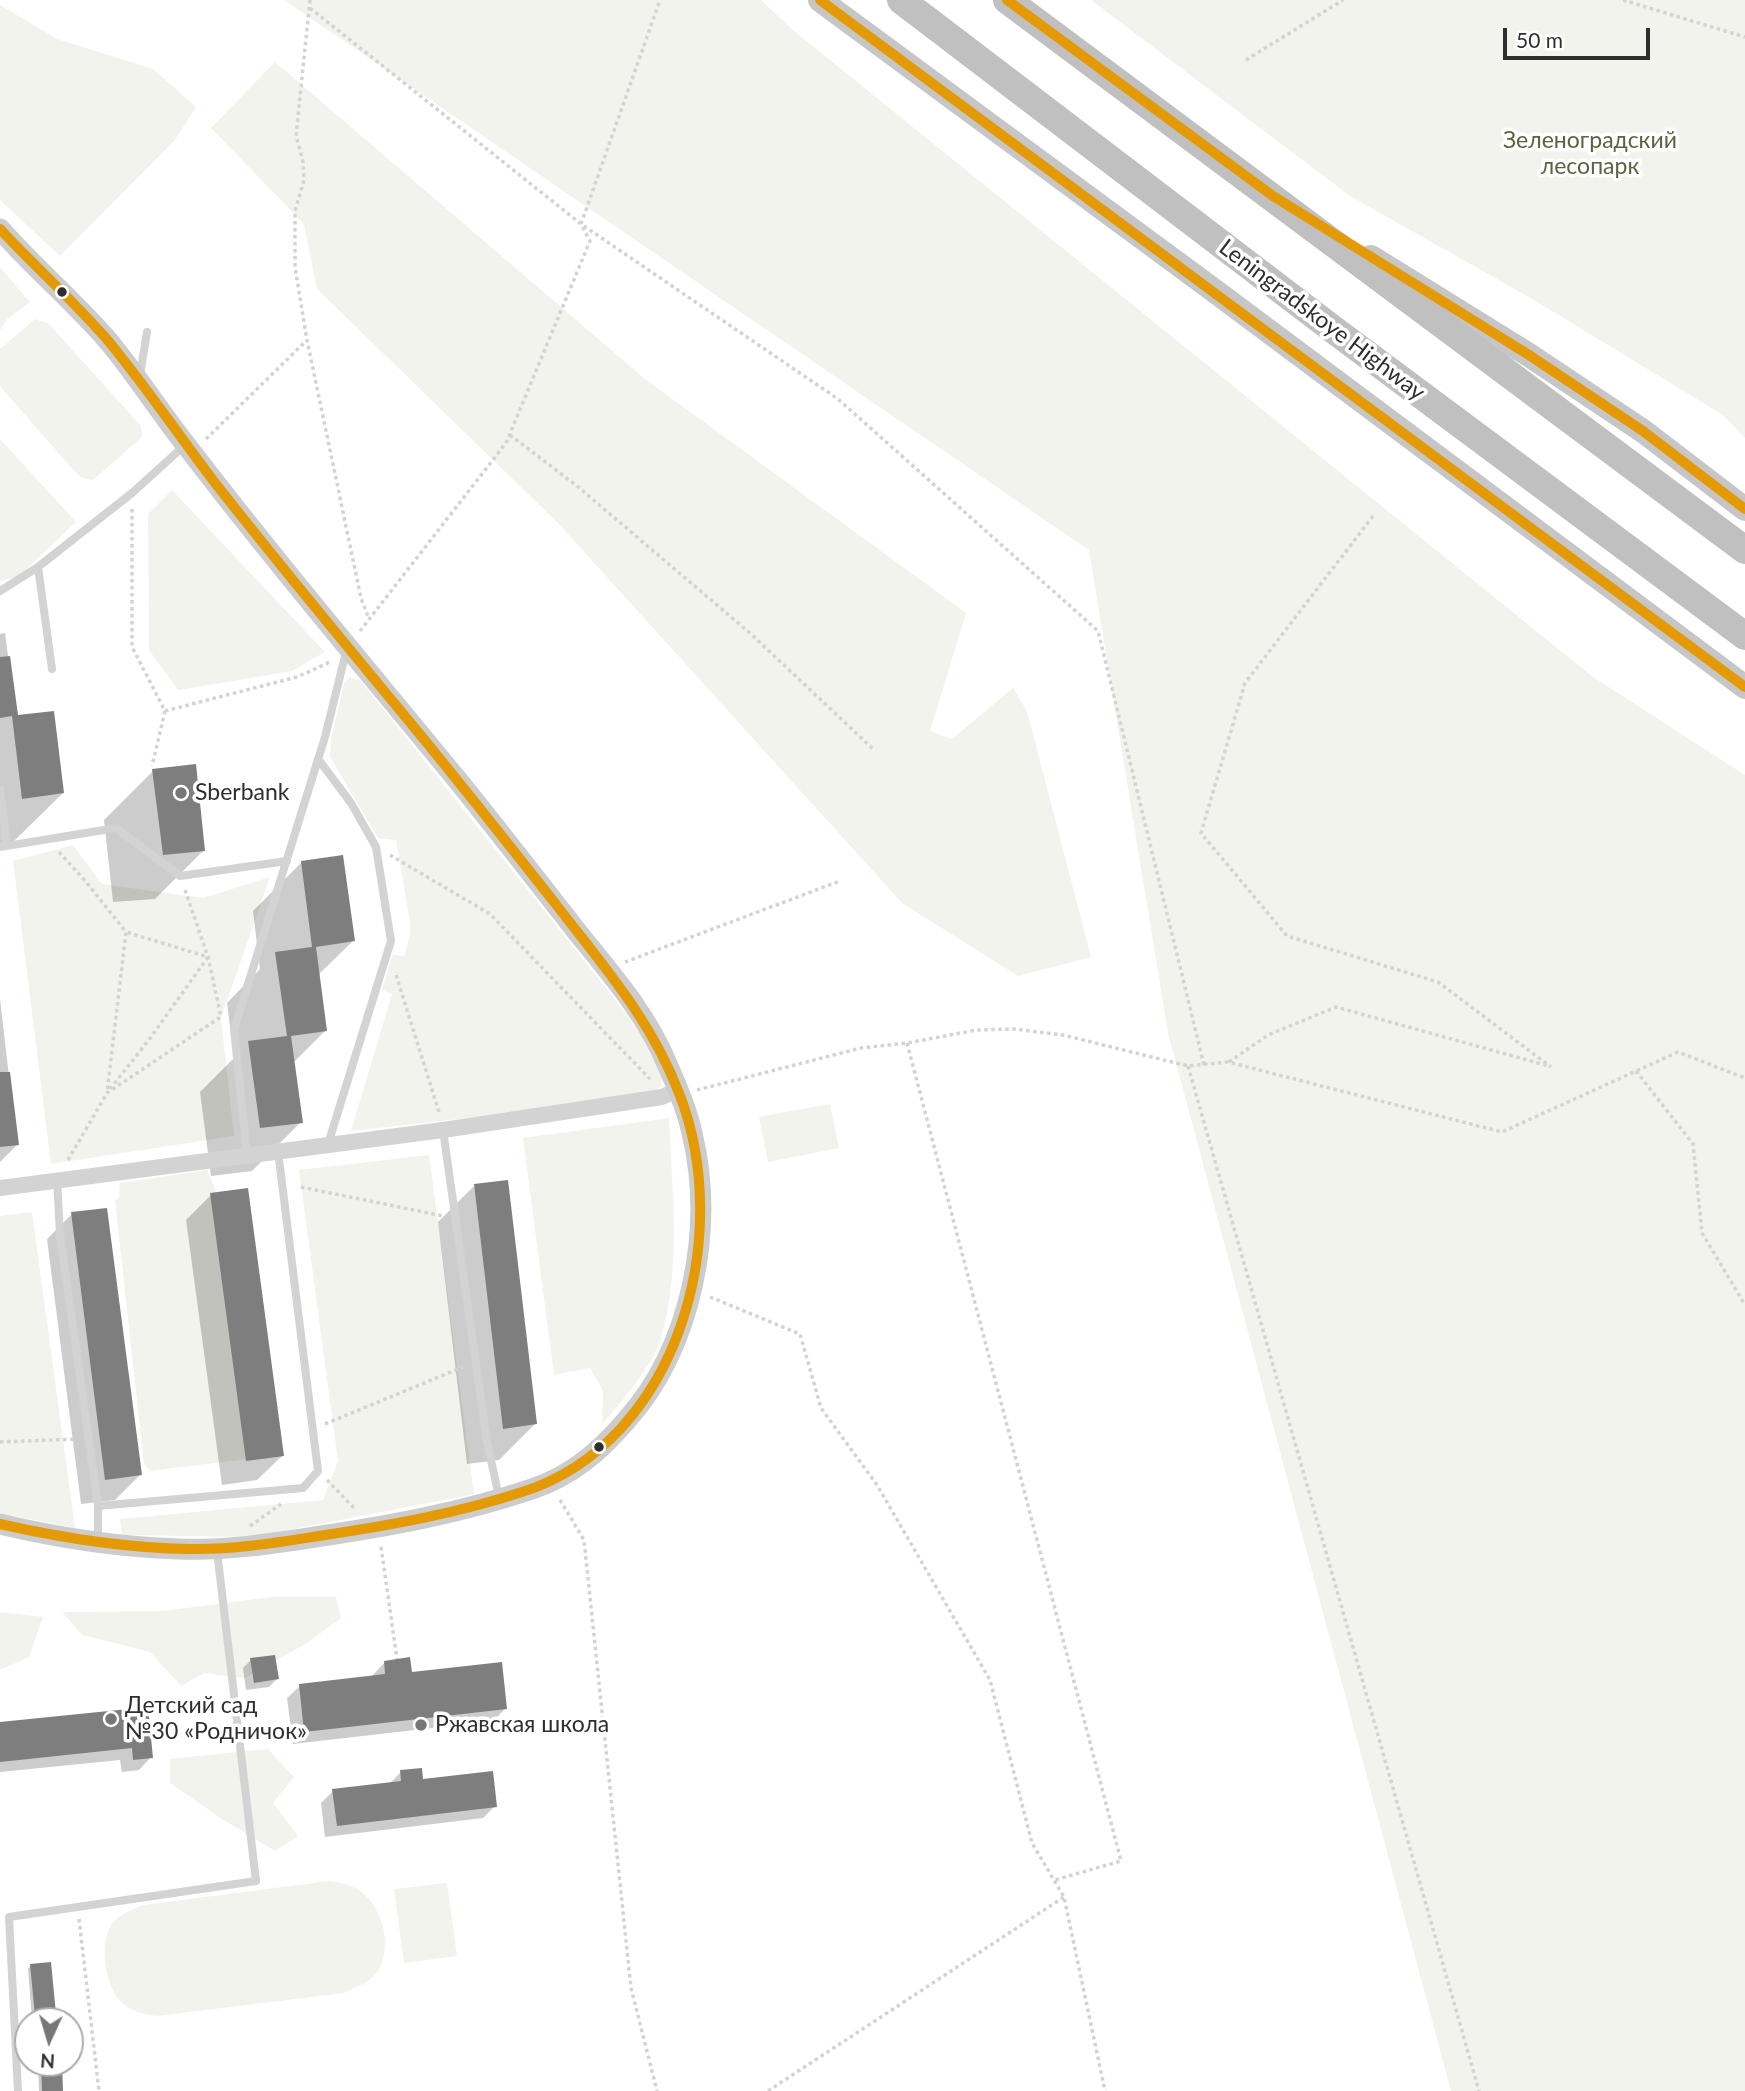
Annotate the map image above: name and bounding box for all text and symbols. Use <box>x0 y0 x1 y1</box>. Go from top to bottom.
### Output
scale bar <box>1507 14 1654 58</box>
text: 50 m <box>1516 27 1563 52</box>
park label: Зеленоградский лесопарк <box>1503 127 1677 181</box>
street label: Leningradskoye Highway <box>1214 234 1430 406</box>
unlabelled marker <box>55 285 69 299</box>
place label: Sberbank <box>195 779 290 807</box>
marker: Sberbank <box>173 785 189 801</box>
unlabelled marker <box>592 1440 606 1454</box>
place label: Детский сад №30 «Родничок» <box>125 1692 307 1746</box>
marker: Детский сад №30 «Родничок» <box>103 1711 119 1727</box>
place label: Ржавская школа <box>435 1711 609 1739</box>
marker: Ржавская школа <box>413 1717 429 1733</box>
north arrow <box>14 2007 84 2077</box>
text: N <box>40 2049 56 2073</box>

